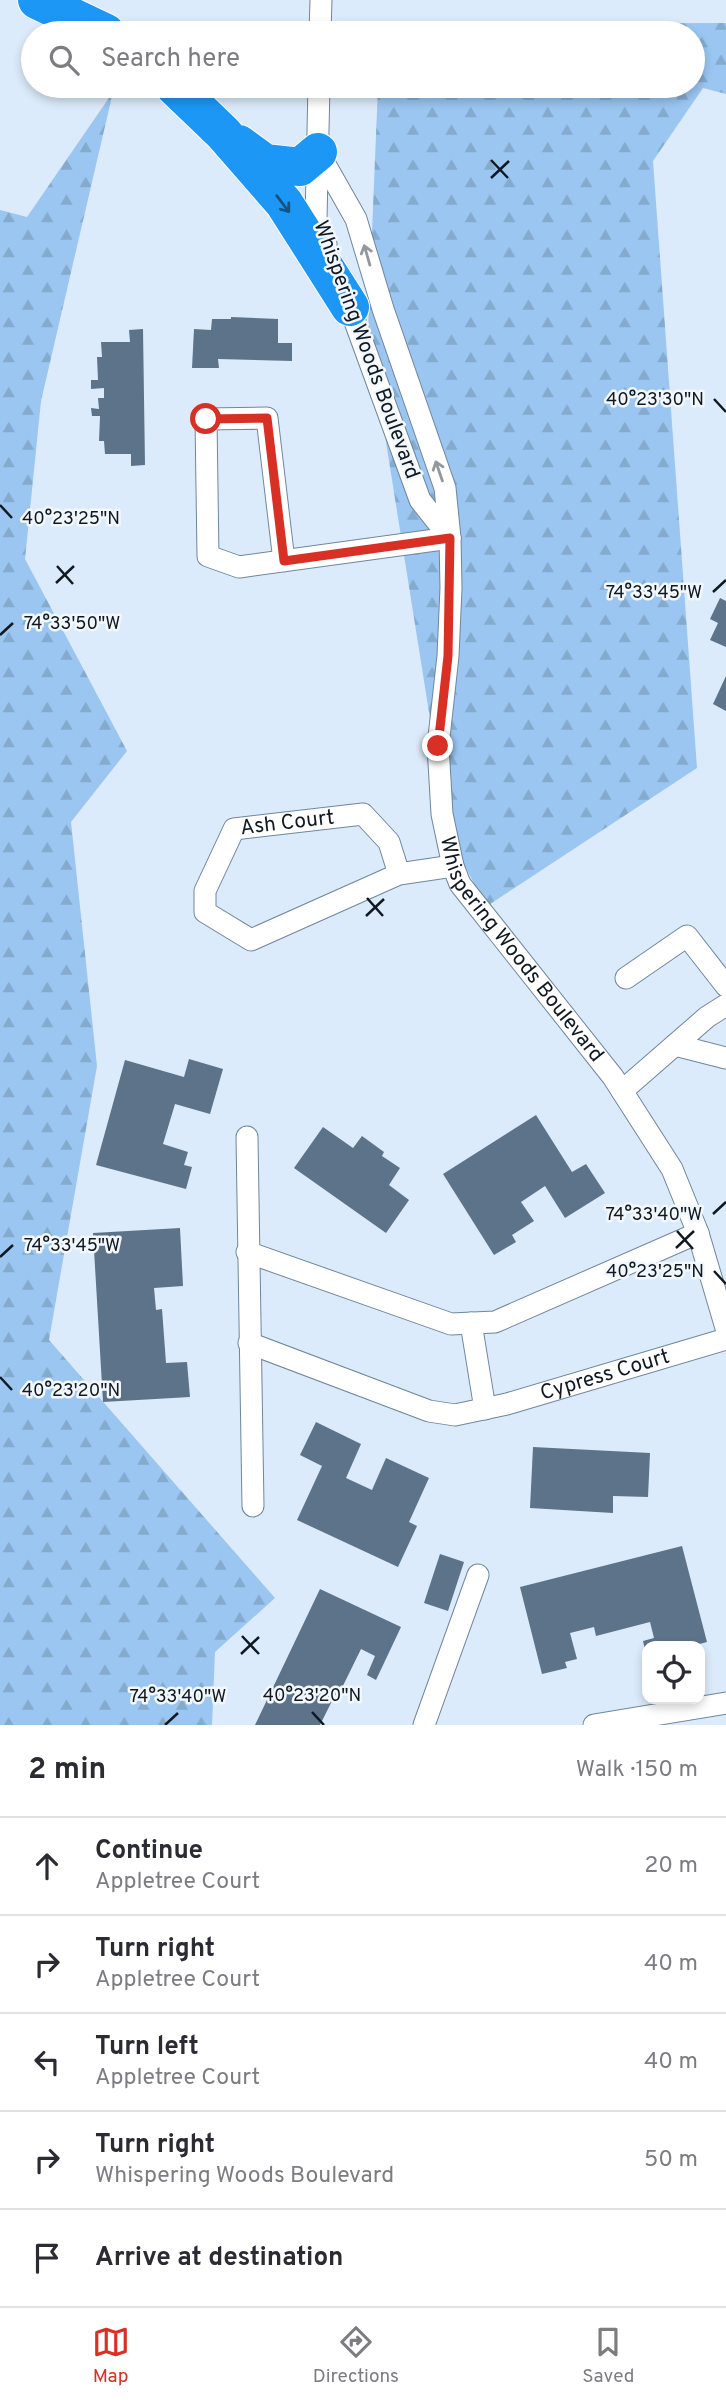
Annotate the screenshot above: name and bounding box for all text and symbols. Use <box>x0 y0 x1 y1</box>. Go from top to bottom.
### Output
search box <box>21 21 705 98</box>
icon: search <box>45 41 83 79</box>
text: Search here <box>101 43 240 76</box>
one-way arrow <box>275 194 290 212</box>
street label: Whispering Woods Boulevard <box>307 217 425 483</box>
one-way arrow <box>359 244 372 266</box>
text: 40°23'30"N <box>606 389 704 412</box>
route start <box>190 403 221 434</box>
one-way arrow <box>432 460 444 482</box>
text: 40°23'25"N <box>22 508 120 531</box>
text: 74°33'45"W <box>606 582 702 605</box>
text: 74°33'50"W <box>24 613 120 636</box>
route end <box>422 730 453 761</box>
street label: Ash Court <box>239 804 336 842</box>
street label: Whispering Woods Boulevard <box>434 834 610 1068</box>
text: 74°33'40"W <box>606 1204 702 1227</box>
text: 74°33'45"W <box>24 1235 120 1258</box>
text: 40°23'25"N <box>606 1261 704 1284</box>
street label: Cypress Court <box>537 1343 673 1407</box>
text: 40°23'20"N <box>22 1380 120 1403</box>
map controls <box>642 1641 705 1704</box>
button: locate <box>642 1641 705 1704</box>
text: 40°23'20"N <box>263 1685 361 1708</box>
text: 74°33'40"W <box>130 1686 226 1709</box>
text: 2 min <box>28 1752 106 1789</box>
text: Walk · 150 m <box>576 1756 698 1785</box>
text: Continue <box>95 1835 203 1868</box>
icon: ahead <box>28 1847 66 1885</box>
text: 20 m <box>644 1852 698 1881</box>
text: Appletree Court <box>95 1868 260 1897</box>
text: Turn right <box>95 1933 215 1966</box>
icon: right <box>28 1945 66 1983</box>
text: 40 m <box>644 1950 698 1979</box>
text: Appletree Court <box>95 1966 260 1995</box>
text: Turn left <box>95 2031 199 2064</box>
icon: left <box>28 2043 66 2081</box>
text: 40 m <box>644 2048 698 2077</box>
text: Appletree Court <box>95 2064 260 2093</box>
text: Turn right <box>95 2129 215 2162</box>
icon: right <box>28 2141 66 2179</box>
text: 50 m <box>644 2146 698 2175</box>
text: Whispering Woods Boulevard <box>95 2162 394 2191</box>
icon: arrive <box>28 2239 66 2277</box>
text: Arrive at destination <box>95 2242 343 2275</box>
tab: Map <box>92 2323 130 2389</box>
tab: Directions <box>313 2323 399 2389</box>
tab: Saved <box>582 2323 634 2389</box>

